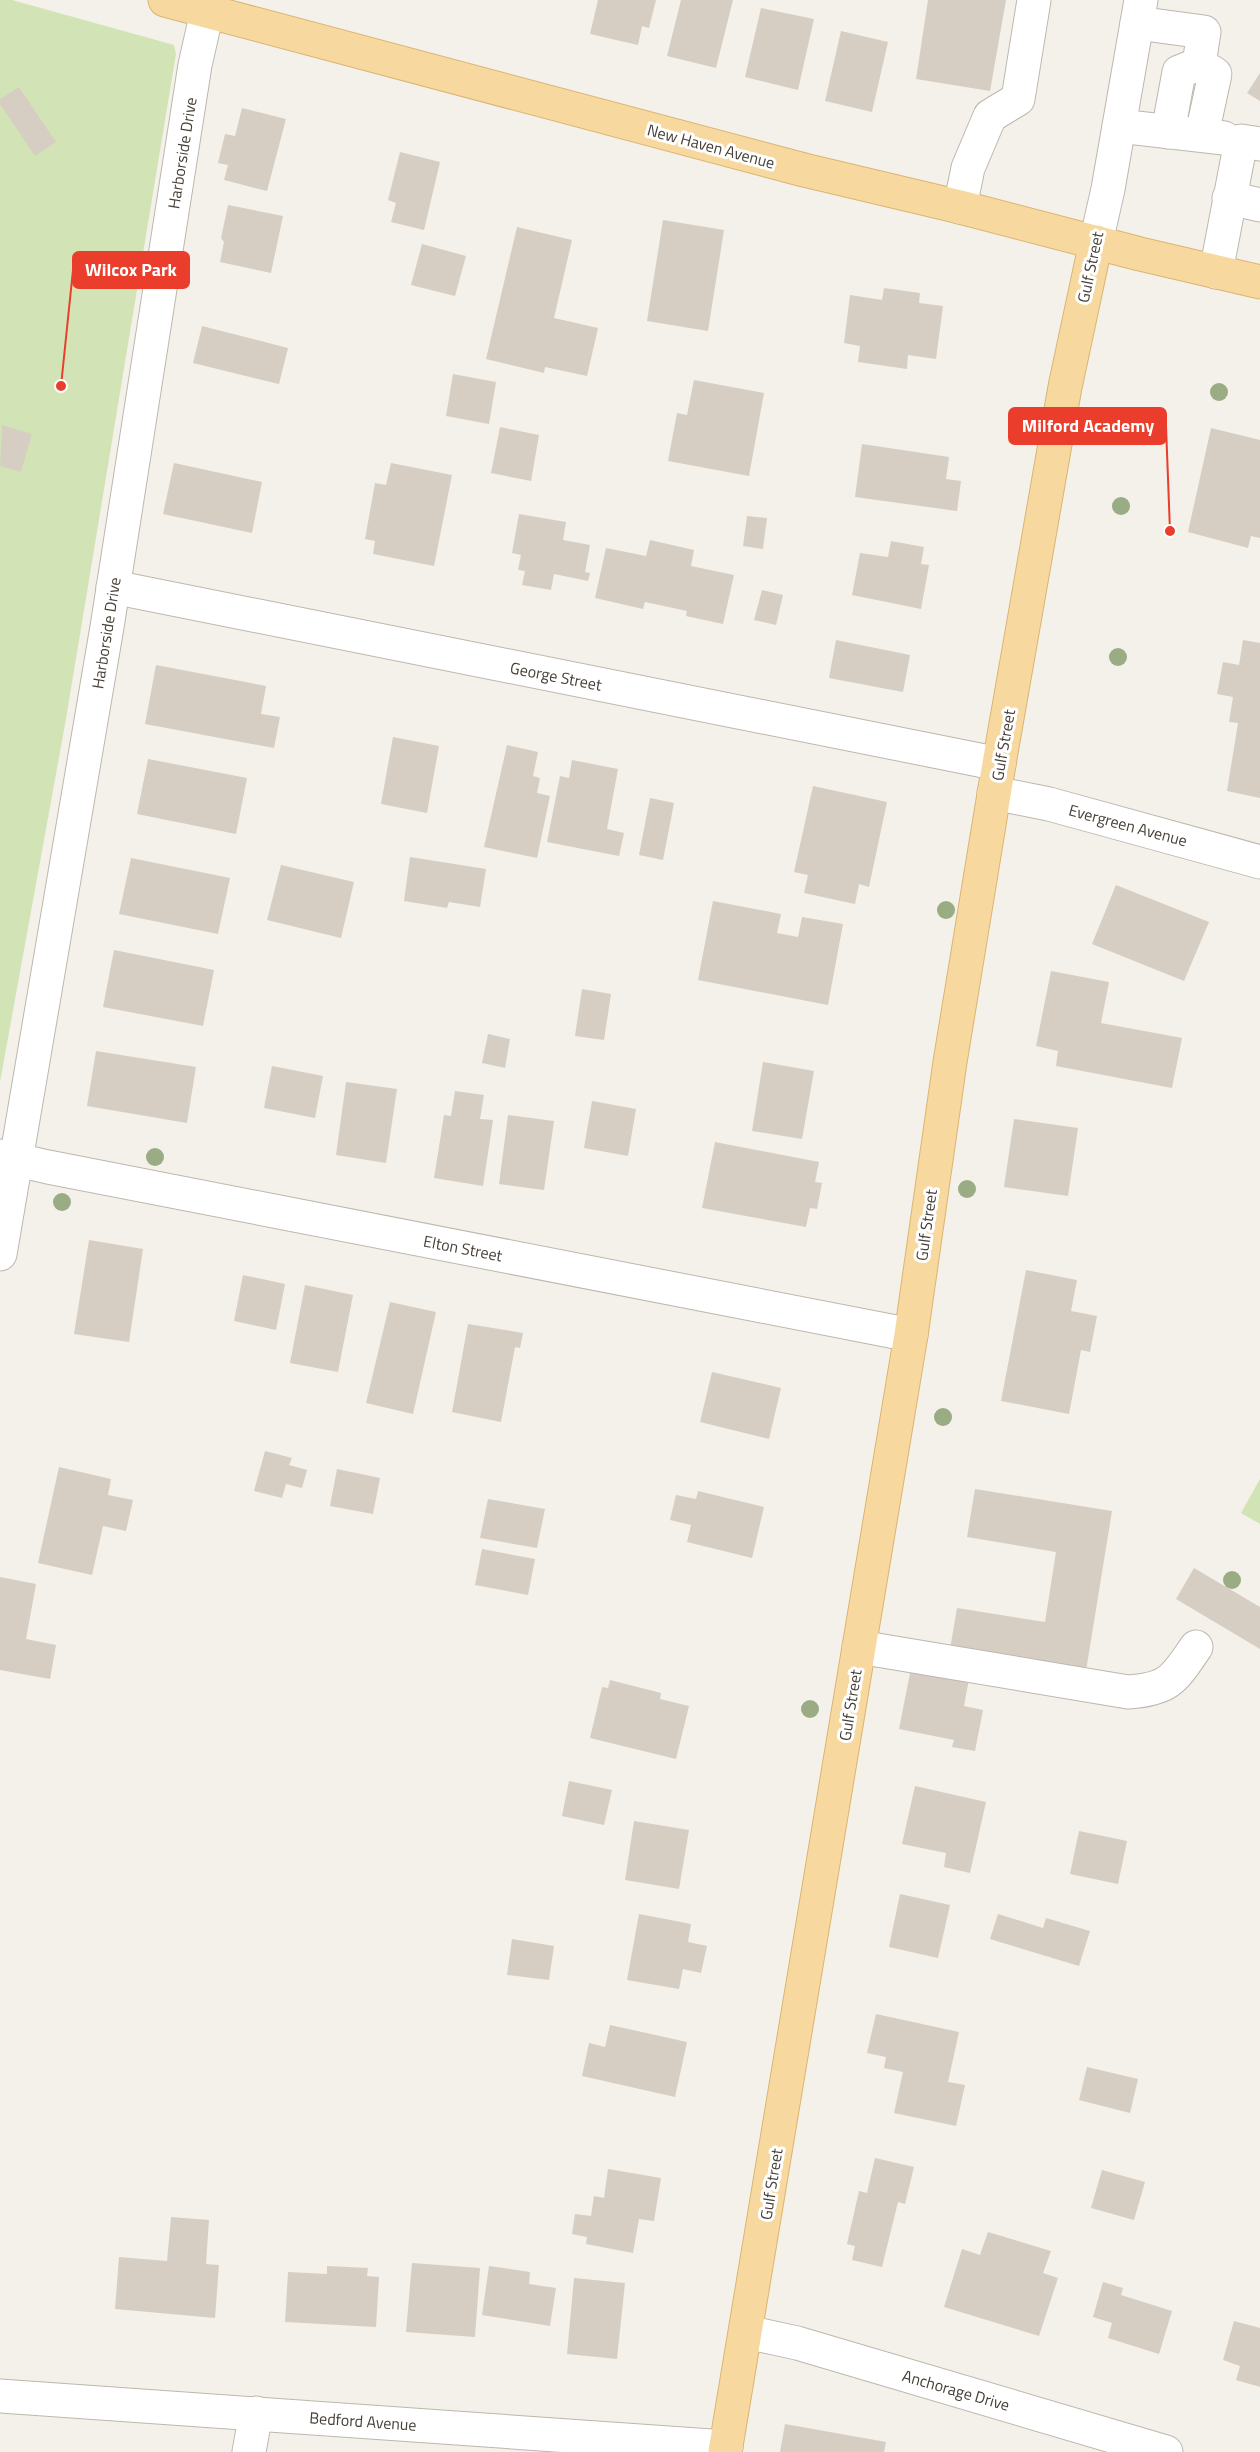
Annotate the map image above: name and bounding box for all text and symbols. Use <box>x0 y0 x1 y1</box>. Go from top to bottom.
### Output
street label: Harborside Drive <box>161 95 203 211</box>
street label: New Haven Avenue <box>645 117 777 175</box>
street label: Gulf Street <box>1071 229 1109 305</box>
callout: Wilcox Park <box>73 252 189 288</box>
text: Wilcox Park <box>85 256 178 283</box>
callout: Milford Academy <box>1009 408 1166 444</box>
text: Milford Academy <box>1022 412 1154 439</box>
street label: Harborside Drive <box>85 575 127 691</box>
street label: George Street <box>508 655 604 697</box>
street label: Gulf Street <box>985 707 1021 783</box>
street label: Evergreen Avenue <box>1066 798 1190 852</box>
street label: Gulf Street <box>909 1187 943 1262</box>
street label: Elton Street <box>421 1229 505 1267</box>
street label: Gulf Street <box>833 1667 868 1742</box>
street label: Gulf Street <box>754 2146 789 2221</box>
street label: Anchorage Drive <box>900 2363 1012 2417</box>
street label: Bedford Avenue <box>309 2405 417 2437</box>

